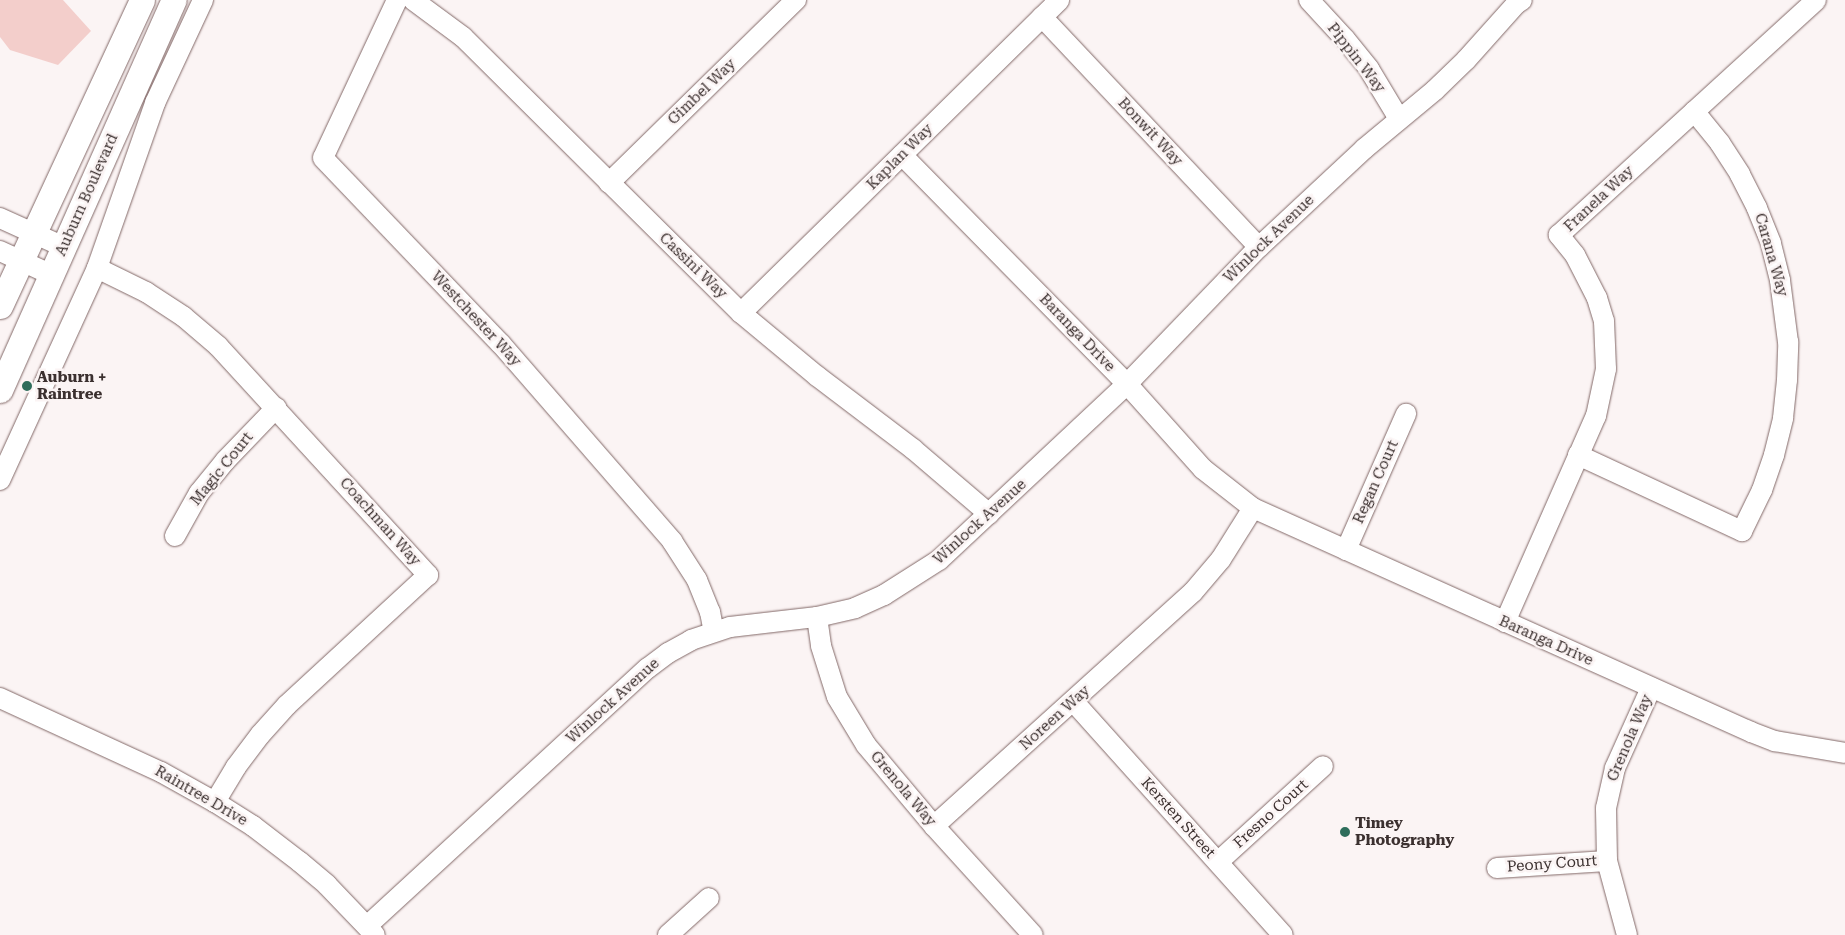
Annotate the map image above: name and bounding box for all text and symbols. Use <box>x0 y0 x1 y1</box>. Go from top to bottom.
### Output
street label: Pippin Way <box>1323 20 1389 96</box>
street label: Gimbel Way <box>664 55 740 129</box>
street label: Bonwit Way <box>1114 94 1186 170</box>
street label: Kaplan Way <box>863 120 937 194</box>
street label: Auburn Boulevard <box>52 131 122 259</box>
street label: Franela Way <box>1560 162 1638 236</box>
street label: Winlock Avenue <box>1220 191 1318 287</box>
street label: Carana Way <box>1751 211 1791 299</box>
street label: Cassini Way <box>655 229 731 303</box>
street label: Westchester Way <box>427 268 525 370</box>
street label: Baranga Drive <box>1035 290 1119 376</box>
place label: Auburn + Raintree <box>37 368 106 403</box>
marker: Auburn + Raintree <box>21 380 33 392</box>
street label: Magic Court <box>187 429 257 509</box>
street label: Regan Court <box>1350 437 1402 527</box>
street label: Coachman Way <box>336 474 424 570</box>
street label: Winlock Avenue <box>930 476 1030 568</box>
street label: Baranga Drive <box>1496 612 1596 670</box>
street label: Winlock Avenue <box>563 655 663 747</box>
street label: Noreen Way <box>1016 682 1094 754</box>
street label: Grenola Way <box>1604 692 1656 784</box>
street label: Grenola Way <box>866 748 940 830</box>
street label: Raintree Drive <box>151 762 251 830</box>
street label: Kersten Street <box>1137 774 1219 862</box>
street label: Fresno Court <box>1230 776 1312 852</box>
place label: Timey Photography <box>1355 814 1454 849</box>
marker: Timey Photography <box>1339 826 1351 838</box>
street label: Peony Court <box>1506 852 1598 876</box>

